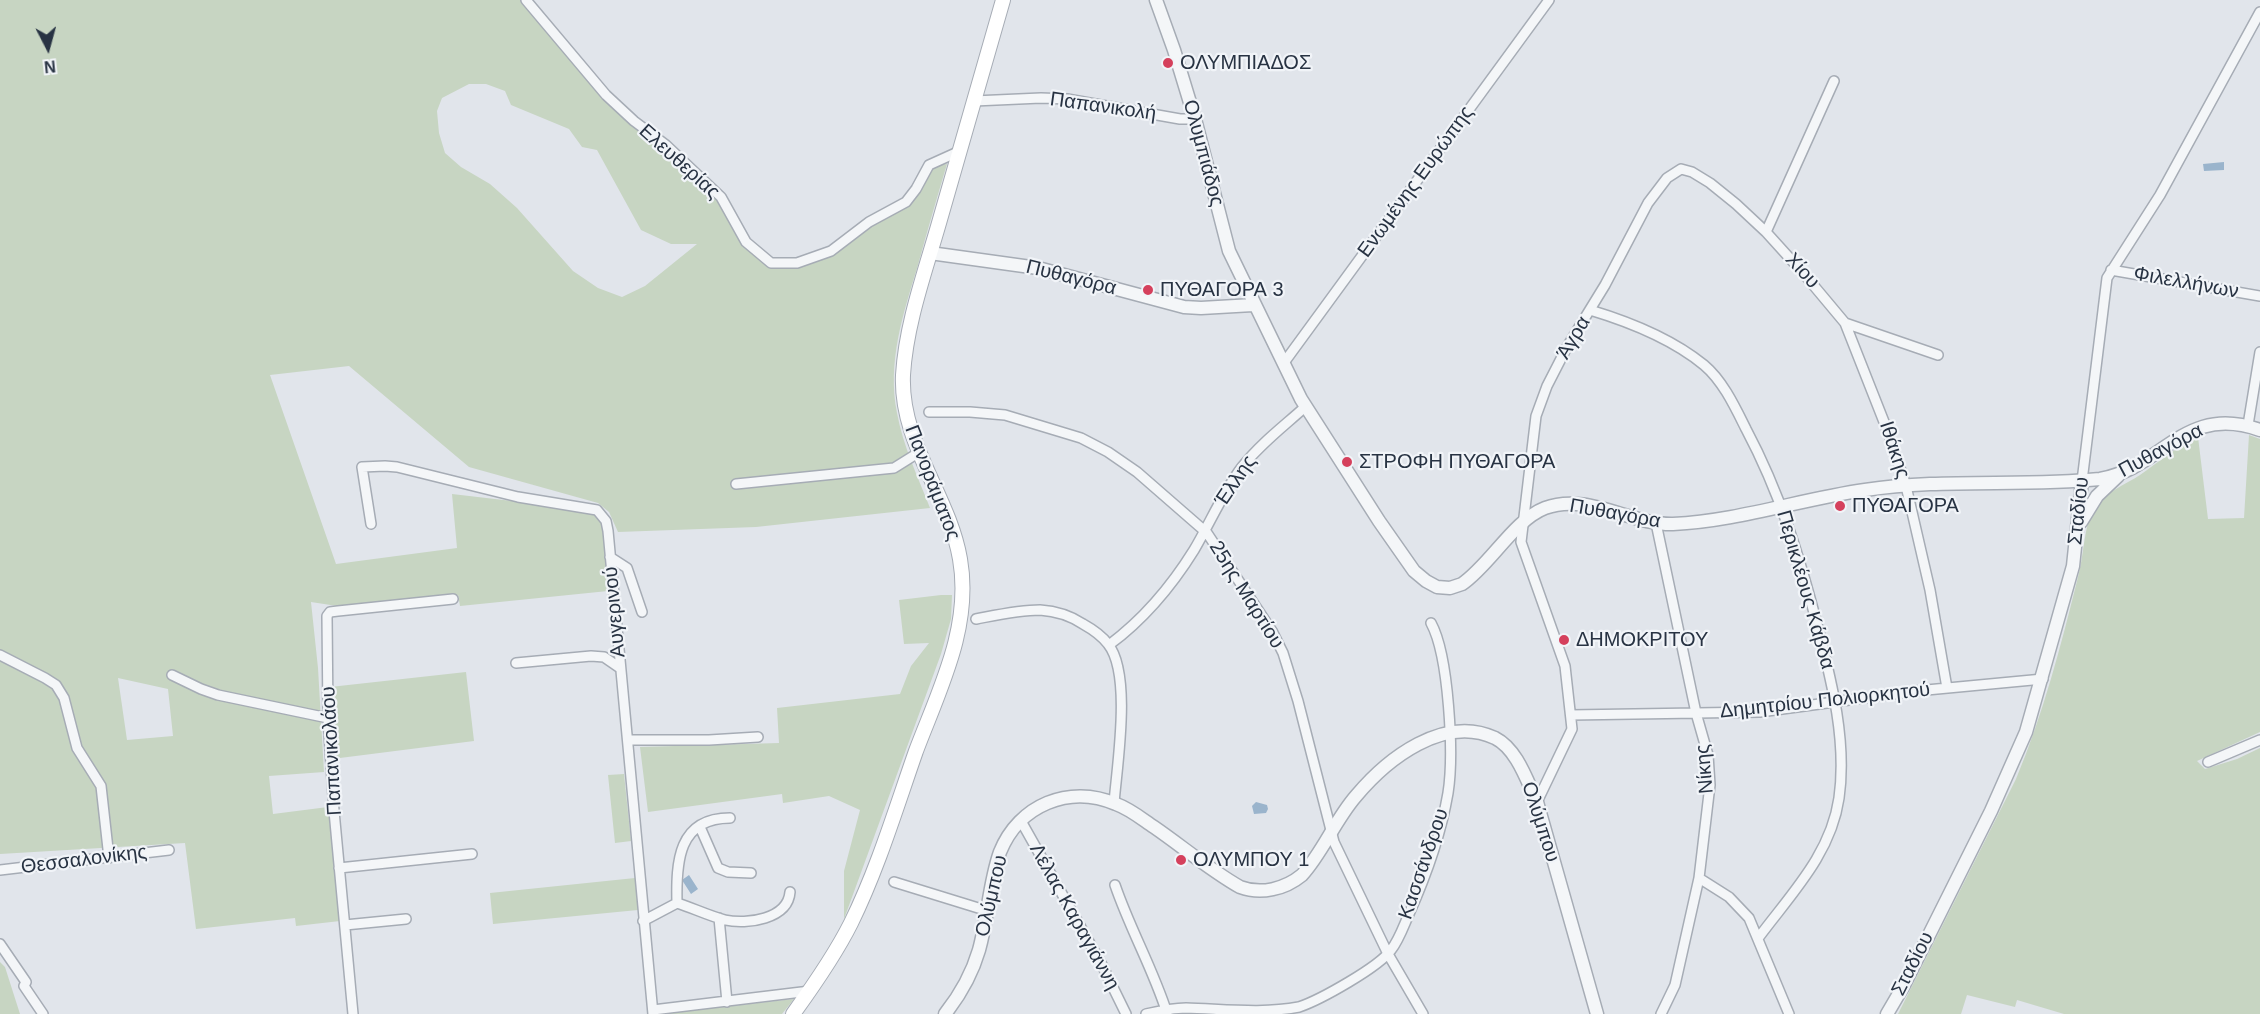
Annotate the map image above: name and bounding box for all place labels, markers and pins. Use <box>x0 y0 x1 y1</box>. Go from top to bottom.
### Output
place label: ΟΛΥΜΠΙΑΔΟΣ <box>1180 51 1311 75</box>
marker: ΟΛΥΜΠΙΑΔΟΣ <box>1161 56 1175 70</box>
place label: ΠΥΘΑΓΟΡΑ 3 <box>1160 278 1284 302</box>
marker: ΠΥΘΑΓΟΡΑ 3 <box>1141 283 1155 297</box>
place label: ΣΤΡΟΦΗ ΠΥΘΑΓΟΡΑ <box>1359 450 1555 474</box>
marker: ΣΤΡΟΦΗ ΠΥΘΑΓΟΡΑ <box>1340 455 1354 469</box>
place label: ΠΥΘΑΓΟΡΑ <box>1852 494 1959 518</box>
marker: ΠΥΘΑΓΟΡΑ <box>1833 499 1847 513</box>
place label: ΔΗΜΟΚΡΙΤΟΥ <box>1576 628 1708 652</box>
marker: ΔΗΜΟΚΡΙΤΟΥ <box>1557 633 1571 647</box>
place label: ΟΛΥΜΠΟΥ 1 <box>1193 848 1309 872</box>
marker: ΟΛΥΜΠΟΥ 1 <box>1174 853 1188 867</box>

